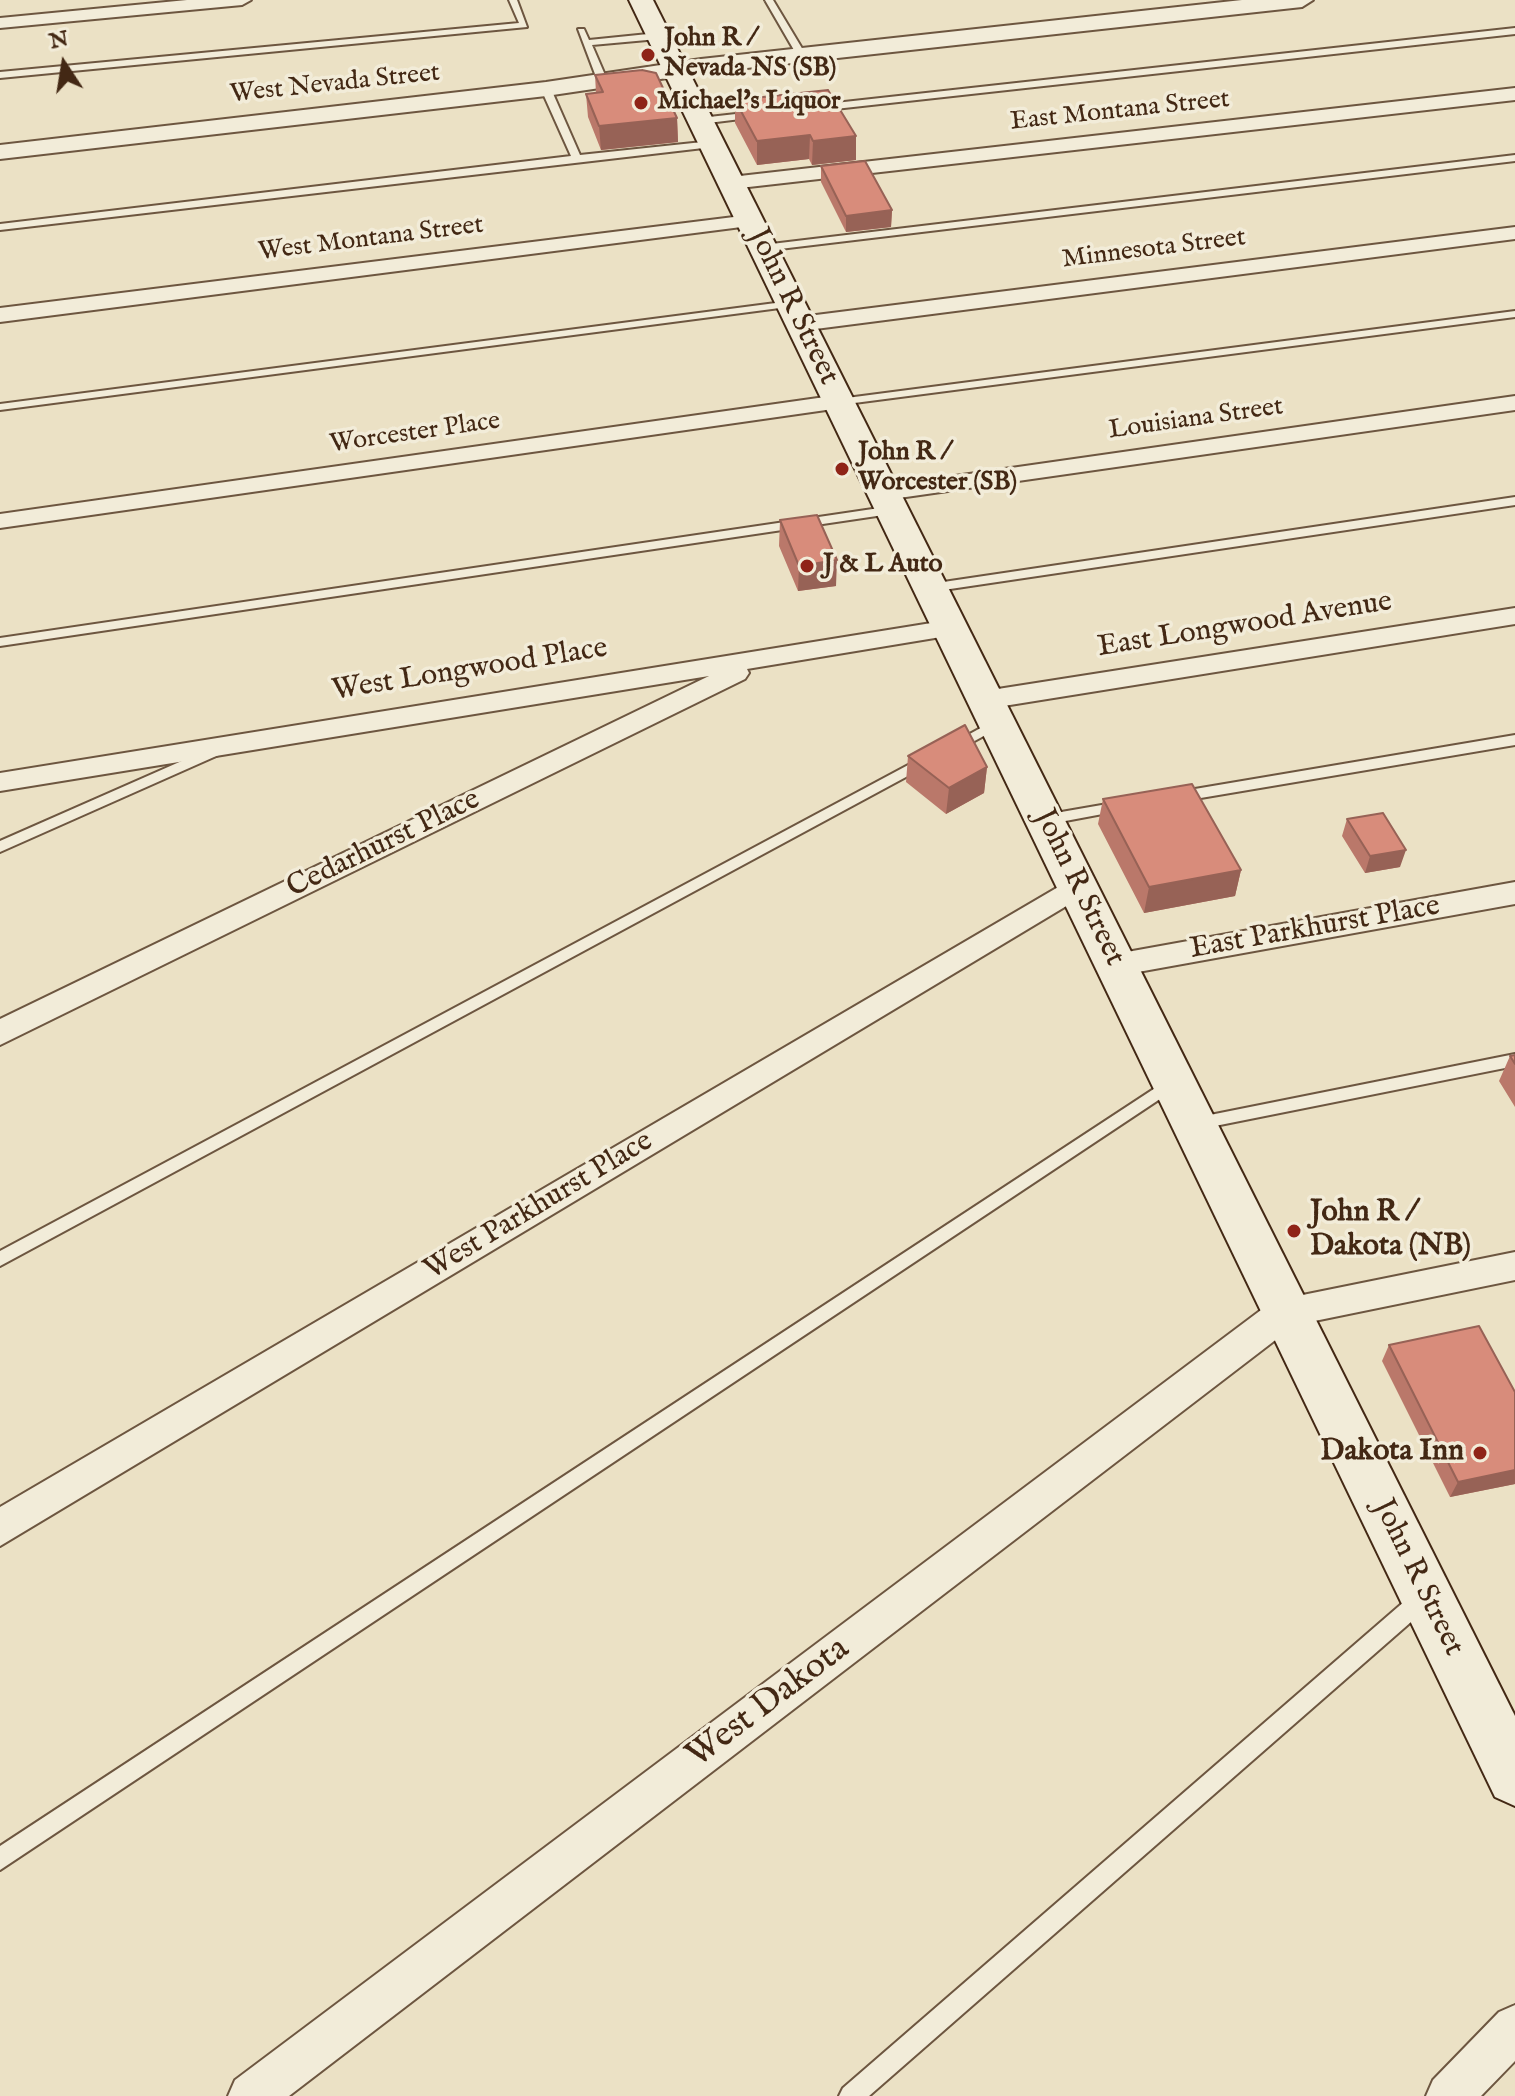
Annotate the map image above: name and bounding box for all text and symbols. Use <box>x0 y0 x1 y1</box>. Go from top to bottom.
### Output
north arrow <box>24 24 104 104</box>
place label: John R / Nevada NS (SB) <box>664 24 836 86</box>
text: N <box>47 25 71 56</box>
marker: John R / Nevada NS (SB) <box>639 46 657 64</box>
street label: West Nevada Street <box>228 58 442 112</box>
street label: East Montana Street <box>1009 85 1231 139</box>
place label: Michael's Liquor <box>657 87 840 119</box>
marker: Michael's Liquor <box>632 94 650 112</box>
street label: West Montana Street <box>257 211 485 269</box>
street label: John R Street <box>739 223 845 391</box>
street label: Minnesota Street <box>1060 223 1248 277</box>
street label: Louisiana Street <box>1107 392 1285 448</box>
street label: Worcester Place <box>328 407 502 461</box>
place label: John R / Worcester (SB) <box>858 438 1017 500</box>
marker: John R / Worcester (SB) <box>833 460 851 478</box>
place label: J & L Auto <box>823 550 943 582</box>
marker: J & L Auto <box>798 557 816 575</box>
street label: East Longwood Avenue <box>1095 585 1395 667</box>
street label: West Longwood Place <box>330 631 610 711</box>
street label: Cedarhurst Place <box>282 783 486 907</box>
street label: John R Street <box>1025 804 1131 972</box>
street label: East Parkhurst Place <box>1187 889 1443 969</box>
street label: West Parkhurst Place <box>418 1125 660 1289</box>
place label: John R / Dakota (NB) <box>1310 1196 1471 1266</box>
marker: John R / Dakota (NB) <box>1285 1222 1303 1240</box>
place label: Dakota Inn <box>1320 1435 1464 1471</box>
marker: Dakota Inn <box>1471 1444 1489 1462</box>
street label: John R Street <box>1364 1494 1470 1662</box>
street label: West Dakota <box>679 1629 859 1779</box>

